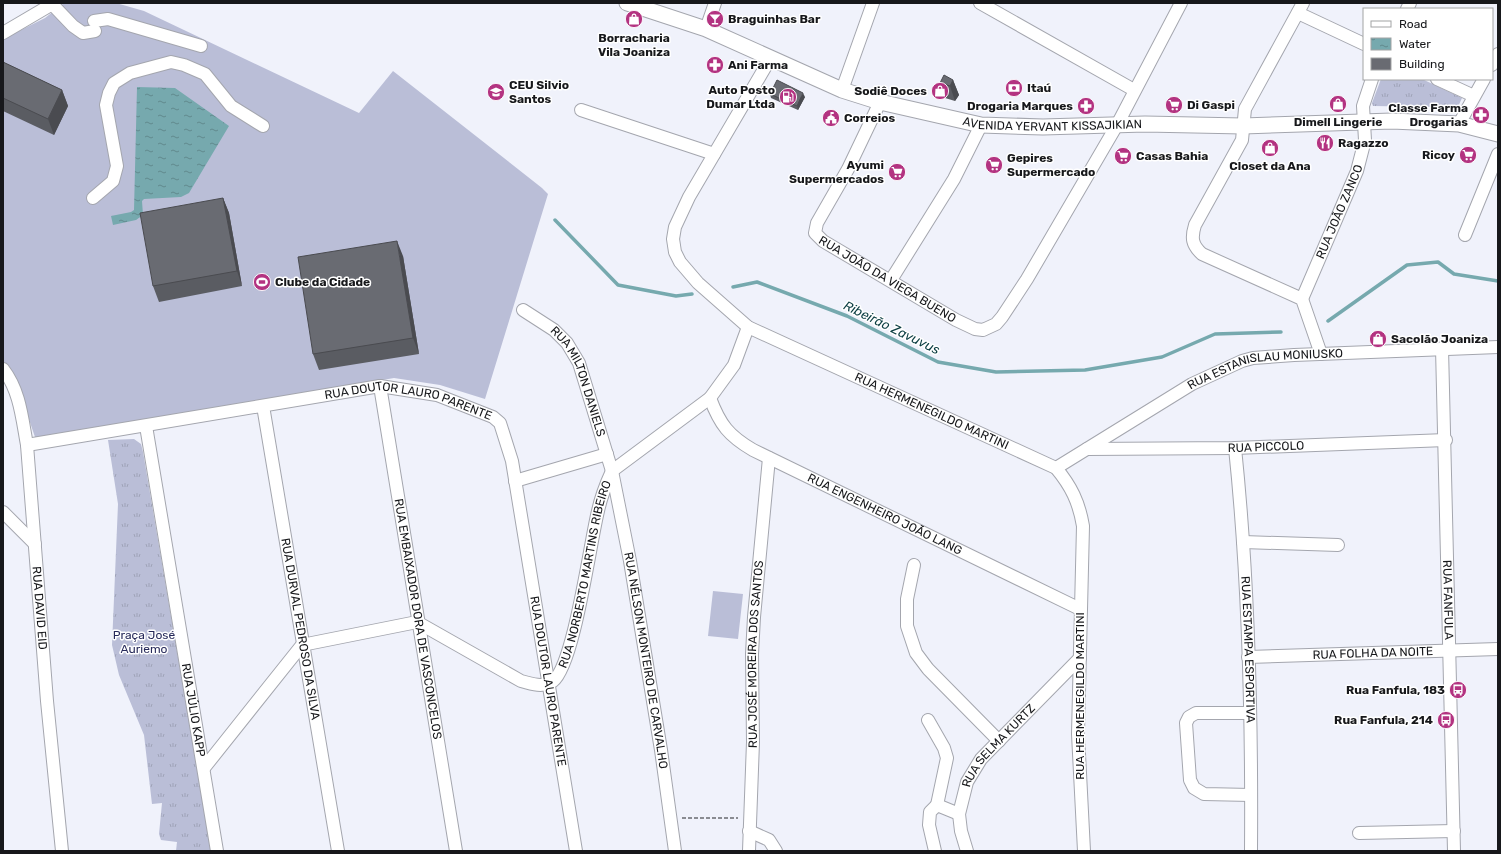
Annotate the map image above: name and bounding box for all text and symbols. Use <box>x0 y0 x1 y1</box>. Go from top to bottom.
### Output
legend <box>1363 8 1493 80</box>
shop icon: Borracharia Vila Joaniza <box>624 9 644 29</box>
bar icon: Braguinhas Bar <box>705 9 725 29</box>
place label: Braguinhas Bar <box>728 12 821 26</box>
text: Road <box>1399 17 1427 31</box>
place label: Borracharia Vila Joaniza <box>598 31 670 59</box>
text: Water <box>1399 37 1431 51</box>
pharmacy icon: Ani Farma <box>705 55 725 75</box>
text: Building <box>1399 57 1445 71</box>
place label: Ani Farma <box>728 58 788 72</box>
place label: CEU Silvio Santos <box>509 78 569 106</box>
bank icon: Itaú <box>1004 78 1024 98</box>
shop icon: Sodiê Doces <box>930 81 950 101</box>
place label: Itaú <box>1027 81 1051 95</box>
school or university icon: CEU Silvio Santos <box>486 82 506 102</box>
place label: Auto Posto Dumar Ltda <box>706 83 775 111</box>
place label: Sodiê Doces <box>854 84 927 98</box>
fuel station icon: Auto Posto Dumar Ltda <box>778 87 798 107</box>
shop icon: Dimell Lingerie <box>1328 94 1348 114</box>
supermarket icon: Di Gaspi <box>1164 95 1184 115</box>
pharmacy icon: Drogaria Marques <box>1076 96 1096 116</box>
place label: Di Gaspi <box>1187 98 1235 112</box>
place label: Drogaria Marques <box>967 99 1073 113</box>
place label: Classe Farma Drogarias <box>1388 101 1468 129</box>
pharmacy icon: Classe Farma Drogarias <box>1471 105 1491 125</box>
public building icon: Correios <box>821 108 841 128</box>
place label: Correios <box>844 111 895 125</box>
street label: AVENIDA YERVANT KISSAJIKIAN <box>961 114 1142 134</box>
place label: Dimell Lingerie <box>1294 115 1382 129</box>
restaurant icon: Ragazzo <box>1315 133 1335 153</box>
place label: Ragazzo <box>1338 136 1389 150</box>
shop icon: Closet da Ana <box>1260 138 1280 158</box>
supermarket icon: Ricoy <box>1458 145 1478 165</box>
supermarket icon: Casas Bahia <box>1113 146 1133 166</box>
place label: Ricoy <box>1422 148 1455 162</box>
place label: Casas Bahia <box>1136 149 1208 163</box>
place label: Gepires Supermercado <box>1007 151 1095 179</box>
supermarket icon: Gepires Supermercado <box>984 155 1004 175</box>
place label: Ayumi Supermercados <box>789 158 884 186</box>
place label: Closet da Ana <box>1229 159 1311 173</box>
supermarket icon: Ayumi Supermercados <box>887 162 907 182</box>
street label: RUA JOÃO ZANCO <box>1313 163 1365 261</box>
street label: RUA JOÃO DA VIEGA BUENO <box>816 233 959 325</box>
sports icon: Clube da Cidade <box>252 272 272 292</box>
place label: Clube da Cidade <box>275 275 370 289</box>
water label: Ribeirão Zavuvus <box>841 298 943 357</box>
street label: RUA MILTON DANIELS <box>548 324 608 438</box>
shop icon: Sacolão Joaniza <box>1368 329 1388 349</box>
place label: Sacolão Joaniza <box>1391 332 1488 346</box>
street label: RUA ESTANISLAU MONIUSKO <box>1185 346 1343 392</box>
street label: RUA HERMENEGILDO MARTINI <box>853 370 1011 452</box>
street label: RUA DOUTOR LAURO PARENTE <box>324 379 494 423</box>
street label: RUA PICCOLO <box>1228 438 1305 455</box>
street label: RUA ENGENHEIRO JOÃO LANG <box>805 471 965 558</box>
street label: RUA NORBERTO MARTINS RIBEIRO <box>556 478 614 670</box>
street label: RUA EMBAIXADOR DORA DE VASCONCELOS <box>392 498 445 740</box>
street label: RUA DURVAL PEDROSO DA SILVA <box>278 537 323 721</box>
street label: RUA NÉLSON MONTEIRO DE CARVALHO <box>621 551 671 770</box>
street label: RUA JOSÉ MOREIRA DOS SANTOS <box>745 560 766 748</box>
street label: RUA FANFULA <box>1440 560 1456 640</box>
street label: RUA DAVID EID <box>29 566 50 650</box>
street label: RUA ESTAMPA ESPORTIVA <box>1238 576 1258 723</box>
street label: RUA DOUTOR LAURO PARENTE <box>527 595 569 767</box>
street label: RUA HERMENEGILDO MARTINI <box>1073 612 1087 780</box>
park label: Praça José Auriemo <box>113 628 175 656</box>
street label: RUA FOLHA DA NOITE <box>1312 644 1433 662</box>
street label: RUA JÚLIO KAPP <box>179 662 208 758</box>
bus stop icon: Rua Fanfula, 183 <box>1448 680 1468 700</box>
place label: Rua Fanfula, 183 <box>1346 683 1445 697</box>
street label: RUA SELMA KURTZ <box>959 701 1038 789</box>
bus stop icon: Rua Fanfula, 214 <box>1436 710 1456 730</box>
place label: Rua Fanfula, 214 <box>1334 713 1433 727</box>

